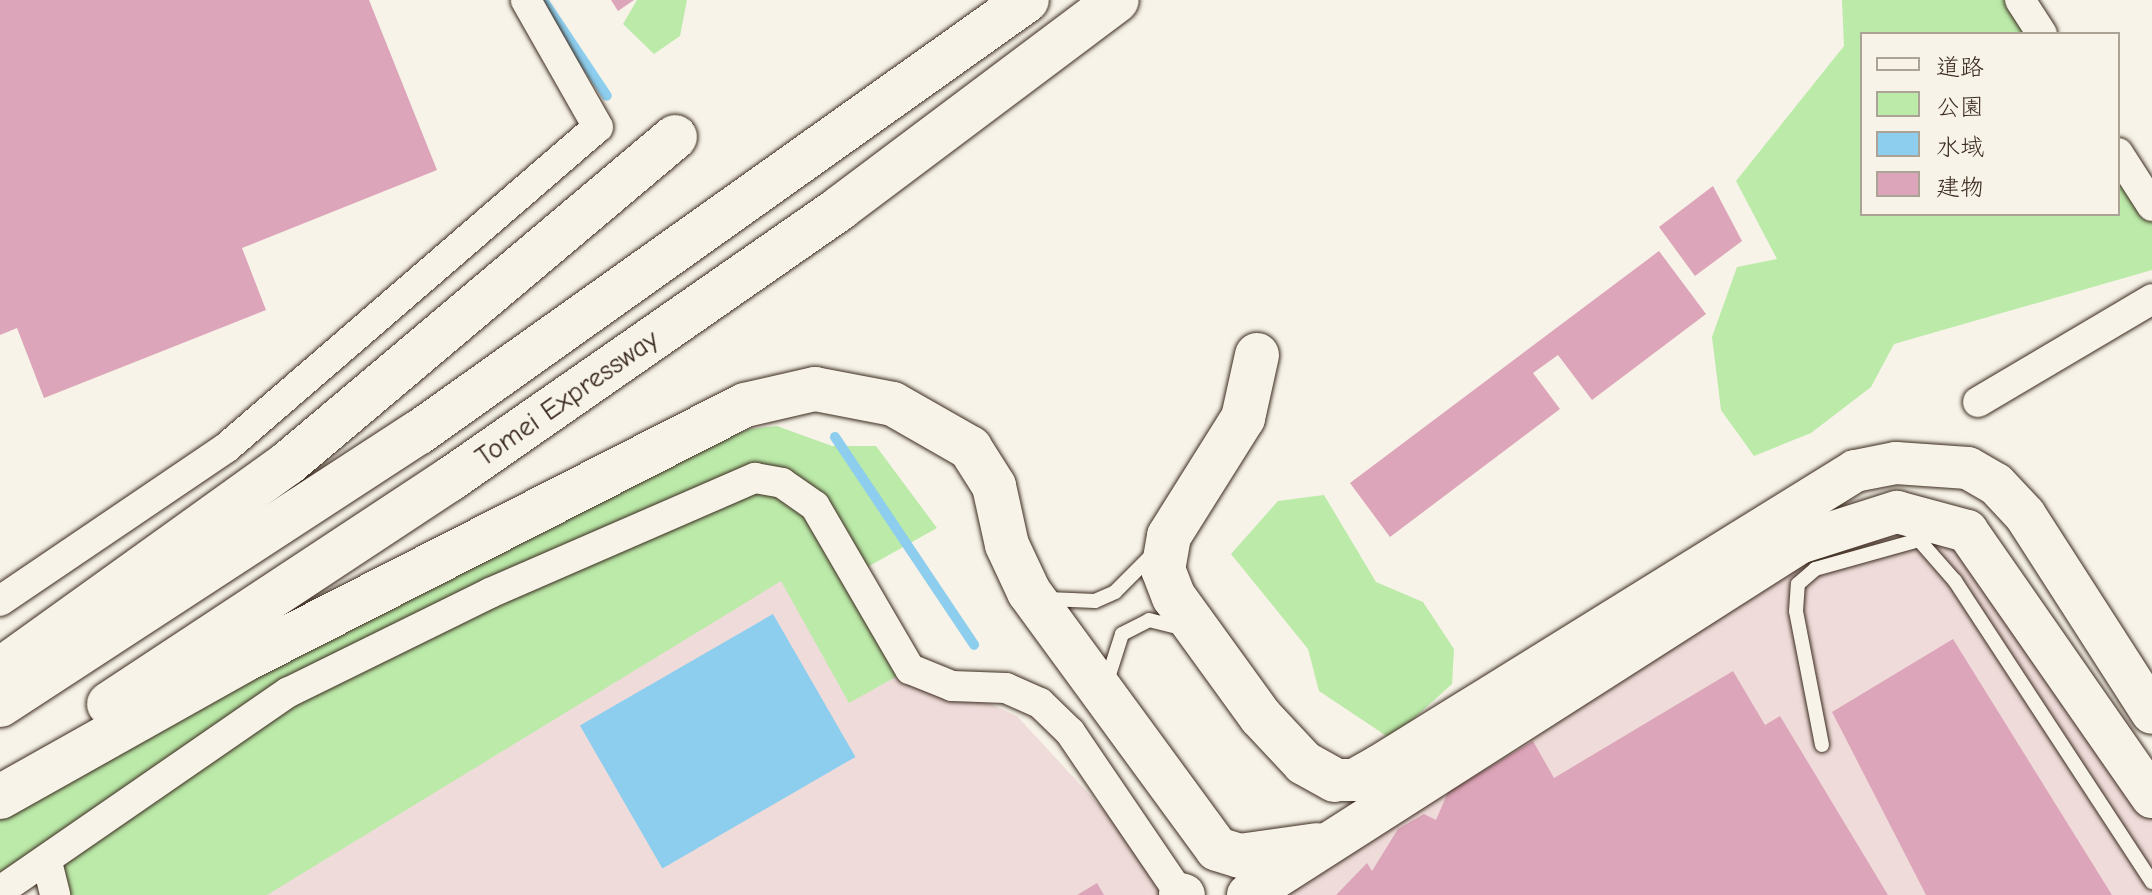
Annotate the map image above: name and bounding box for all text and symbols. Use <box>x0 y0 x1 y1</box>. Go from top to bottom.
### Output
legend <box>1860 32 2120 216</box>
text: 道路 <box>1936 53 1984 81</box>
text: 公園 <box>1936 93 1984 121</box>
text: 水域 <box>1936 133 1984 161</box>
text: 建物 <box>1936 173 1984 201</box>
street label: Tomei Expressway <box>469 322 665 474</box>

